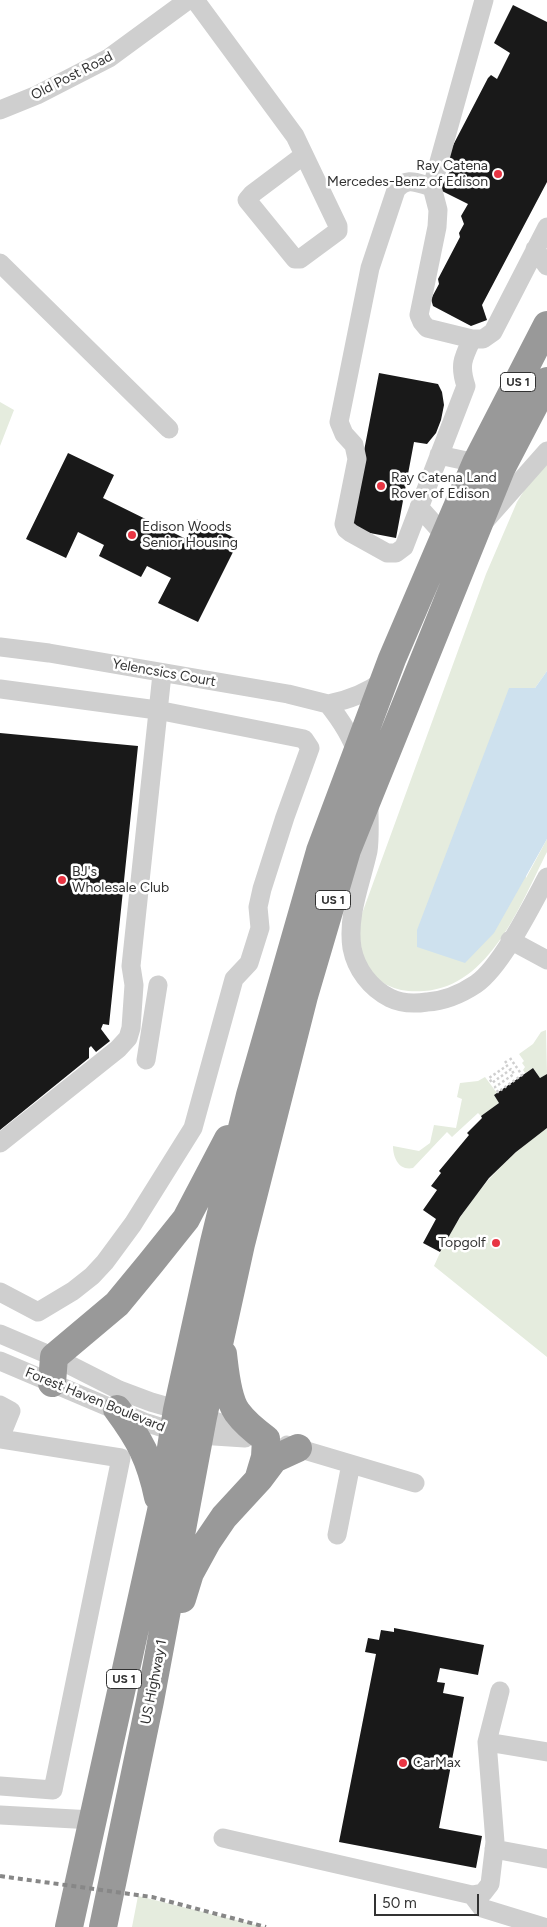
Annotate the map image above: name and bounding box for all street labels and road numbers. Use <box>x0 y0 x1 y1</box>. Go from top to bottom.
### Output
street label: Old Post Road <box>28 48 116 104</box>
road number: US 1 <box>500 372 536 392</box>
street label: Yelencsics Court <box>111 656 217 690</box>
road number: US 1 <box>316 890 350 910</box>
street label: Forest Haven Boulevard <box>23 1364 167 1436</box>
street label: US Highway 1 <box>138 1638 170 1726</box>
road number: US 1 <box>106 1670 142 1688</box>

